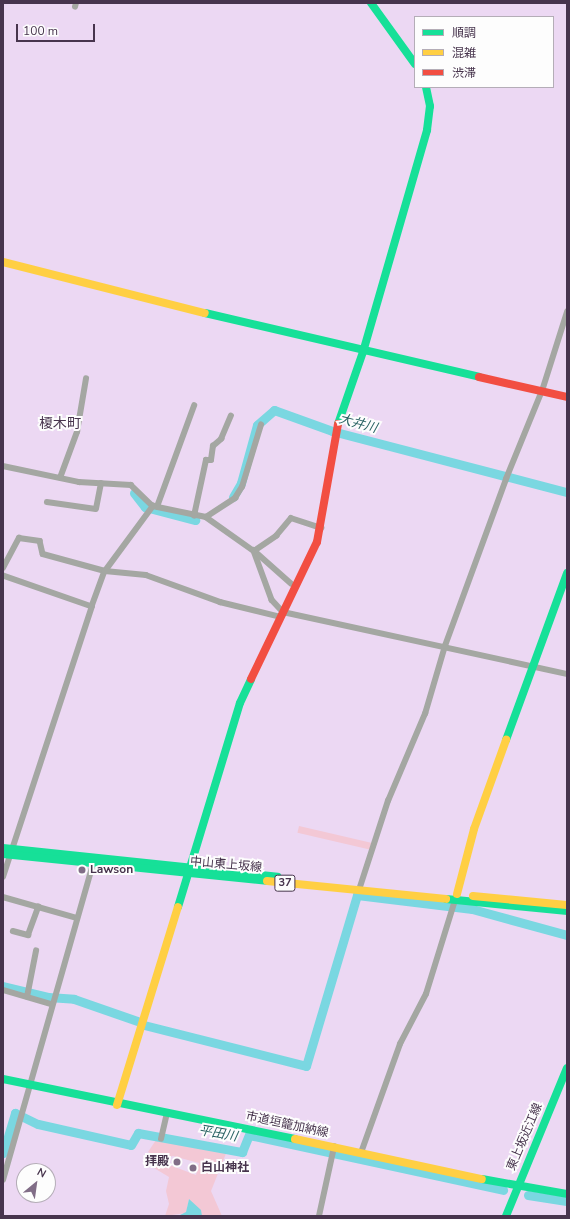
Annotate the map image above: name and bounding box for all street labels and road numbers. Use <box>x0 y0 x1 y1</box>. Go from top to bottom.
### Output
street label: 中山東上坂線 <box>190 855 262 875</box>
road number: 37 <box>274 874 296 892</box>
street label: 東上坂近江線 <box>504 1101 546 1173</box>
street label: 市道垣籠加納線 <box>244 1109 330 1141</box>

